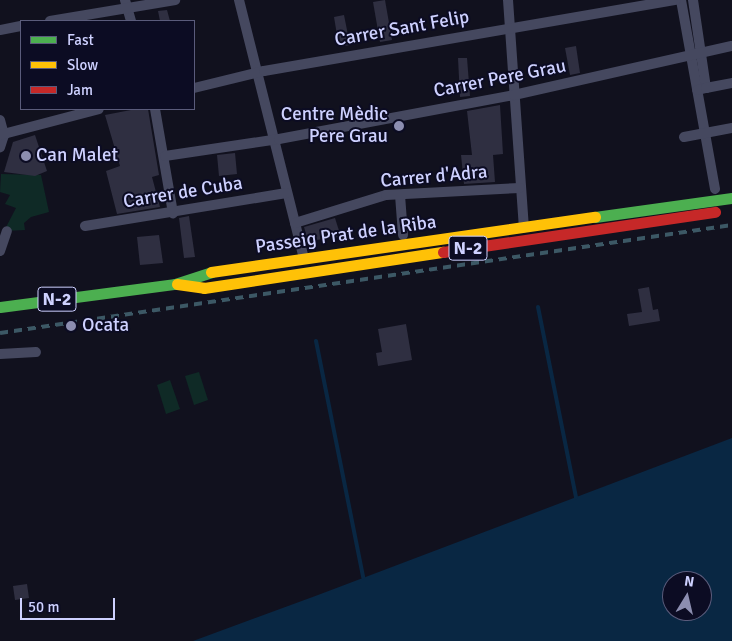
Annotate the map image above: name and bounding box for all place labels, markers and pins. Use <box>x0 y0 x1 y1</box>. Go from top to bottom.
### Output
place label: Centre Mèdic Pere Grau <box>281 104 388 148</box>
marker: Centre Mèdic Pere Grau <box>392 119 406 133</box>
place label: Can Malet <box>36 145 118 167</box>
marker: Can Malet <box>20 150 32 162</box>
place label: Ocata <box>82 315 129 337</box>
marker: Ocata <box>64 319 78 333</box>

